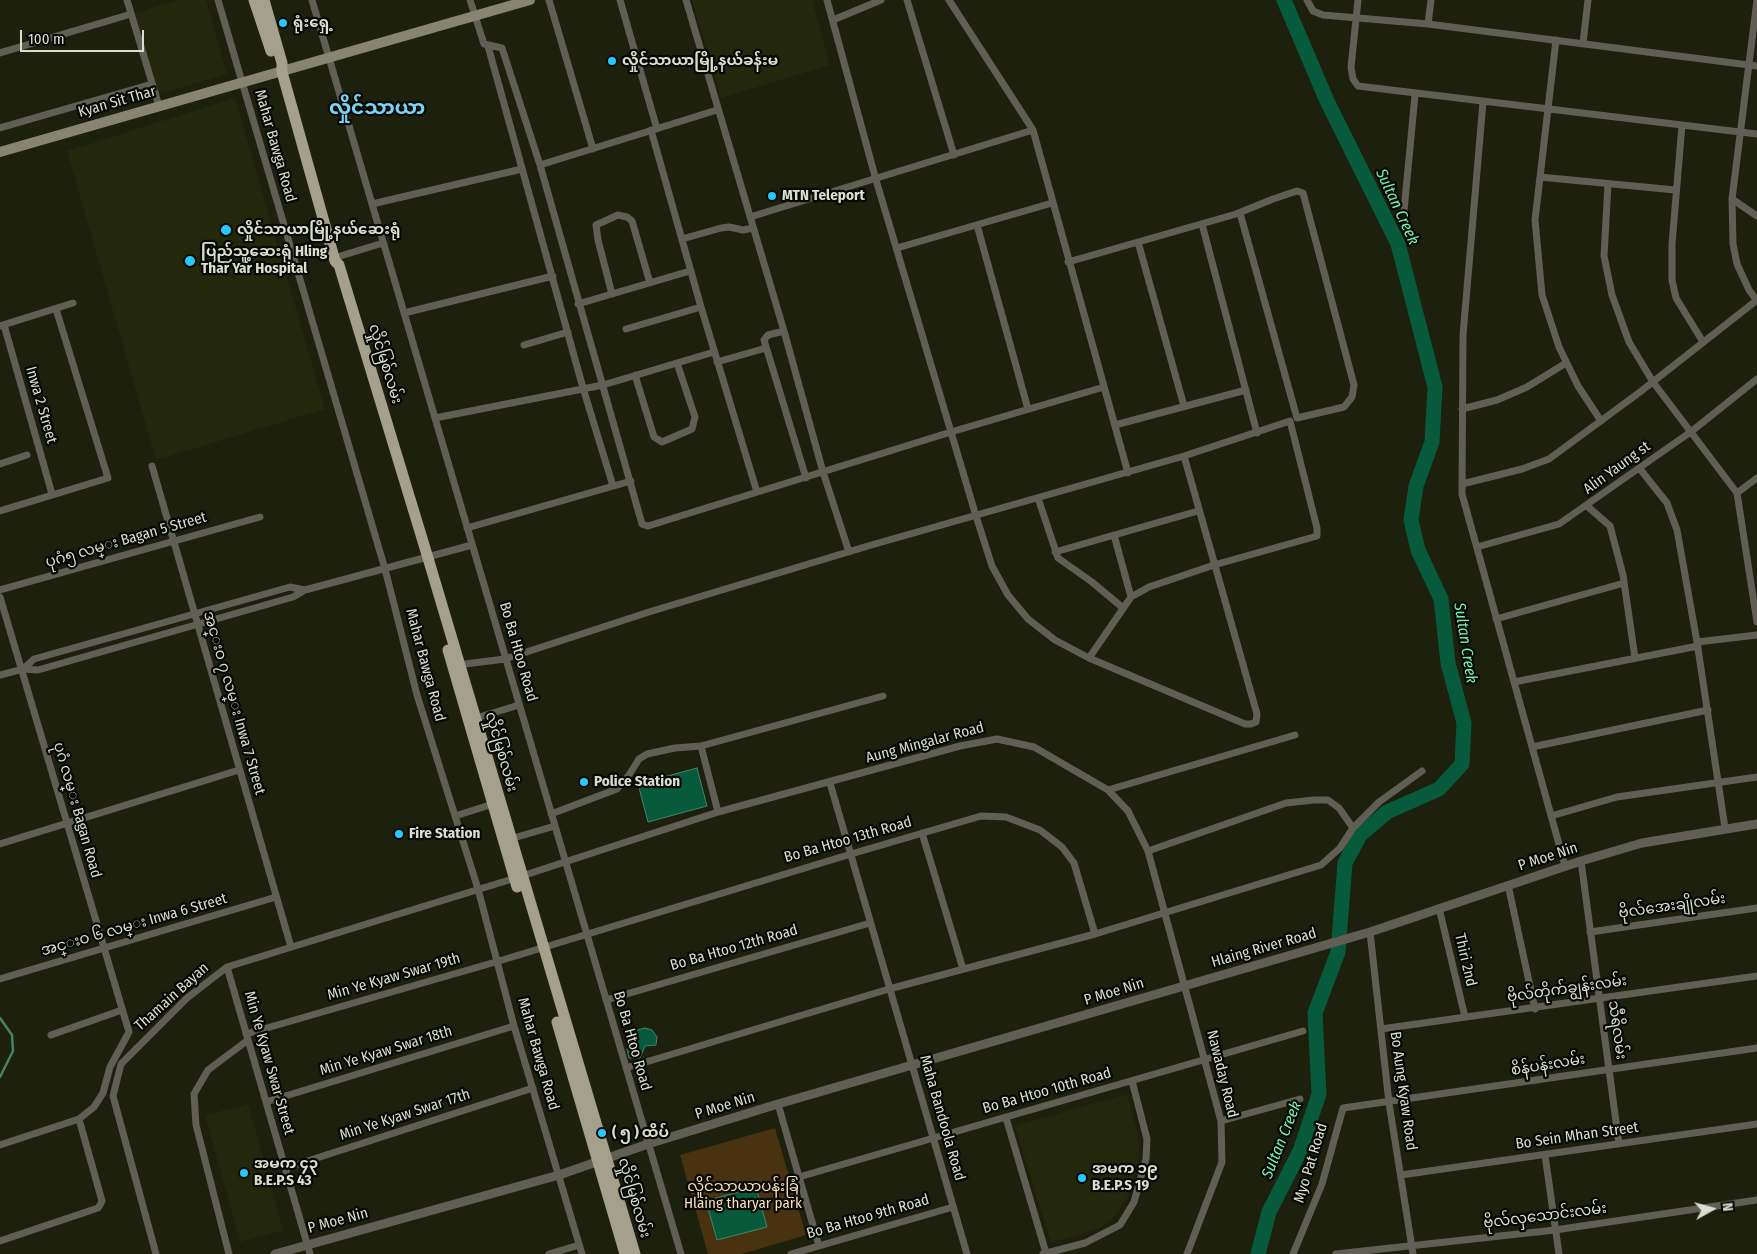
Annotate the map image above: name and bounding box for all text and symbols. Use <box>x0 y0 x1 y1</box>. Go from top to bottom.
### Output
place label: ရုံးရှေ့ <box>293 14 333 32</box>
marker: ရုံးရှေ့ <box>277 17 289 29</box>
scale bar <box>22 20 146 52</box>
text: 100 m <box>28 30 65 48</box>
place label: လှိုင်သာယာမြို့နယ်ခန်းမ <box>622 52 778 70</box>
marker: လှိုင်သာယာမြို့နယ်ခန်းမ <box>606 55 618 67</box>
street label: Kyan Sit Thar <box>76 82 158 122</box>
street label: Mahar Bawga Road <box>250 88 300 204</box>
district label: လှိုင်သာယာ <box>329 96 425 120</box>
water label: Sultan Creek <box>1371 166 1423 248</box>
place label: MTN Teleport <box>782 187 865 205</box>
marker: MTN Teleport <box>766 190 778 202</box>
place label: လှိုင်သာယာမြို့နယ်ဆေးရုံ <box>237 221 400 239</box>
marker: လှိုင်သာယာမြို့နယ်ဆေးရုံ <box>219 223 233 237</box>
place label: ပြည်သူ့ဆေးရုံ Hling Thar Yar Hospital <box>201 243 327 278</box>
marker: ပြည်သူ့ဆေးရုံ Hling Thar Yar Hospital <box>183 254 197 268</box>
street label: လှိုင်မြစ်လမ်း <box>364 322 406 406</box>
street label: Inwa 2 Street <box>21 364 61 446</box>
street label: Alin Yaung st <box>1580 438 1654 498</box>
street label: ပုဂံ၅ လမ္း Bagan 5 Street <box>43 508 209 572</box>
street label: Bo Ba Htoo Road <box>495 600 541 704</box>
water label: Sultan Creek <box>1449 601 1481 685</box>
street label: Mahar Bawga Road <box>401 607 449 723</box>
street label: အင္းဝ ၇ လမ္း Inwa 7 Street <box>199 609 269 797</box>
street label: လှိုင်မြစ်လမ်း <box>481 710 521 794</box>
street label: Aung Mingalar Road <box>864 719 986 767</box>
street label: ပုဂံ လမ္း Bagan Road <box>49 740 105 880</box>
place label: Police Station <box>594 773 680 791</box>
marker: Police Station <box>578 776 590 788</box>
street label: Bo Ba Htoo 13th Road <box>782 813 914 867</box>
place label: Fire Station <box>409 825 480 843</box>
marker: Fire Station <box>393 828 405 840</box>
street label: P Moe Nin <box>1516 839 1580 875</box>
street label: အင္းဝ ၆ လမ္း Inwa 6 Street <box>39 890 229 960</box>
street label: ဗိုလ်အေးချိုလမ်း <box>1617 890 1727 922</box>
street label: Bo Ba Htoo 12th Road <box>668 921 800 975</box>
street label: Hlaing River Road <box>1209 924 1319 972</box>
street label: Thiri 2nd <box>1450 932 1480 988</box>
street label: Min Ye Kyaw Swar 19th <box>325 949 463 1005</box>
street label: Thamain Bayan <box>131 959 213 1035</box>
street label: ဗိုလ်တိုက်ချွန်းလမ်း <box>1506 972 1628 1006</box>
street label: P Moe Nin <box>1082 974 1146 1010</box>
street label: Min Ye Kyaw Swar Street <box>240 989 298 1137</box>
street label: Bo Ba Htoo Road <box>609 989 655 1093</box>
street label: Mahar Bawga Road <box>513 996 563 1112</box>
street label: သီရိလမ်း <box>1604 999 1630 1061</box>
street label: Min Ye Kyaw Swar 18th <box>318 1022 454 1080</box>
street label: Nawaday Road <box>1202 1028 1242 1120</box>
street label: Bo Aung Kyaw Road <box>1386 1030 1420 1152</box>
street label: စိန်ပန်းလမ်း <box>1510 1050 1586 1080</box>
street label: Maha Bandoola Road <box>915 1053 969 1183</box>
street label: Bo Ba Htoo 10th Road <box>981 1064 1113 1118</box>
street label: Min Ye Kyaw Swar 17th <box>337 1085 473 1145</box>
street label: P Moe Nin <box>693 1088 757 1124</box>
water label: Sultan Creek <box>1258 1099 1306 1181</box>
street label: Bo Sein Mhan Street <box>1514 1118 1640 1154</box>
street label: Myo Pat Road <box>1290 1121 1332 1205</box>
place label: ( ၅ ) ထိပ် <box>612 1124 669 1142</box>
marker: ( ၅ ) ထိပ် <box>596 1127 608 1139</box>
place label: အမက ၄၃ B.E.P.S 43 <box>254 1155 318 1190</box>
street label: လှိုင်မြစ်လမ်း <box>614 1156 654 1240</box>
place label: အမက ၁၉ B.E.P.S 19 <box>1092 1160 1158 1195</box>
marker: အမက ၄၃ B.E.P.S 43 <box>238 1167 250 1179</box>
marker: အမက ၁၉ B.E.P.S 19 <box>1076 1172 1088 1184</box>
park label: လှိုင်သာယာပန်းခြံ Hlaing tharyar park <box>684 1178 802 1213</box>
north arrow <box>1687 1184 1737 1234</box>
street label: Bo Ba Htoo 9th Road <box>805 1191 931 1243</box>
street label: ဗိုလ်လှသောင်းလမ်း <box>1482 1200 1608 1232</box>
text: N <box>1718 1202 1736 1212</box>
street label: P Moe Nin <box>306 1204 370 1238</box>

